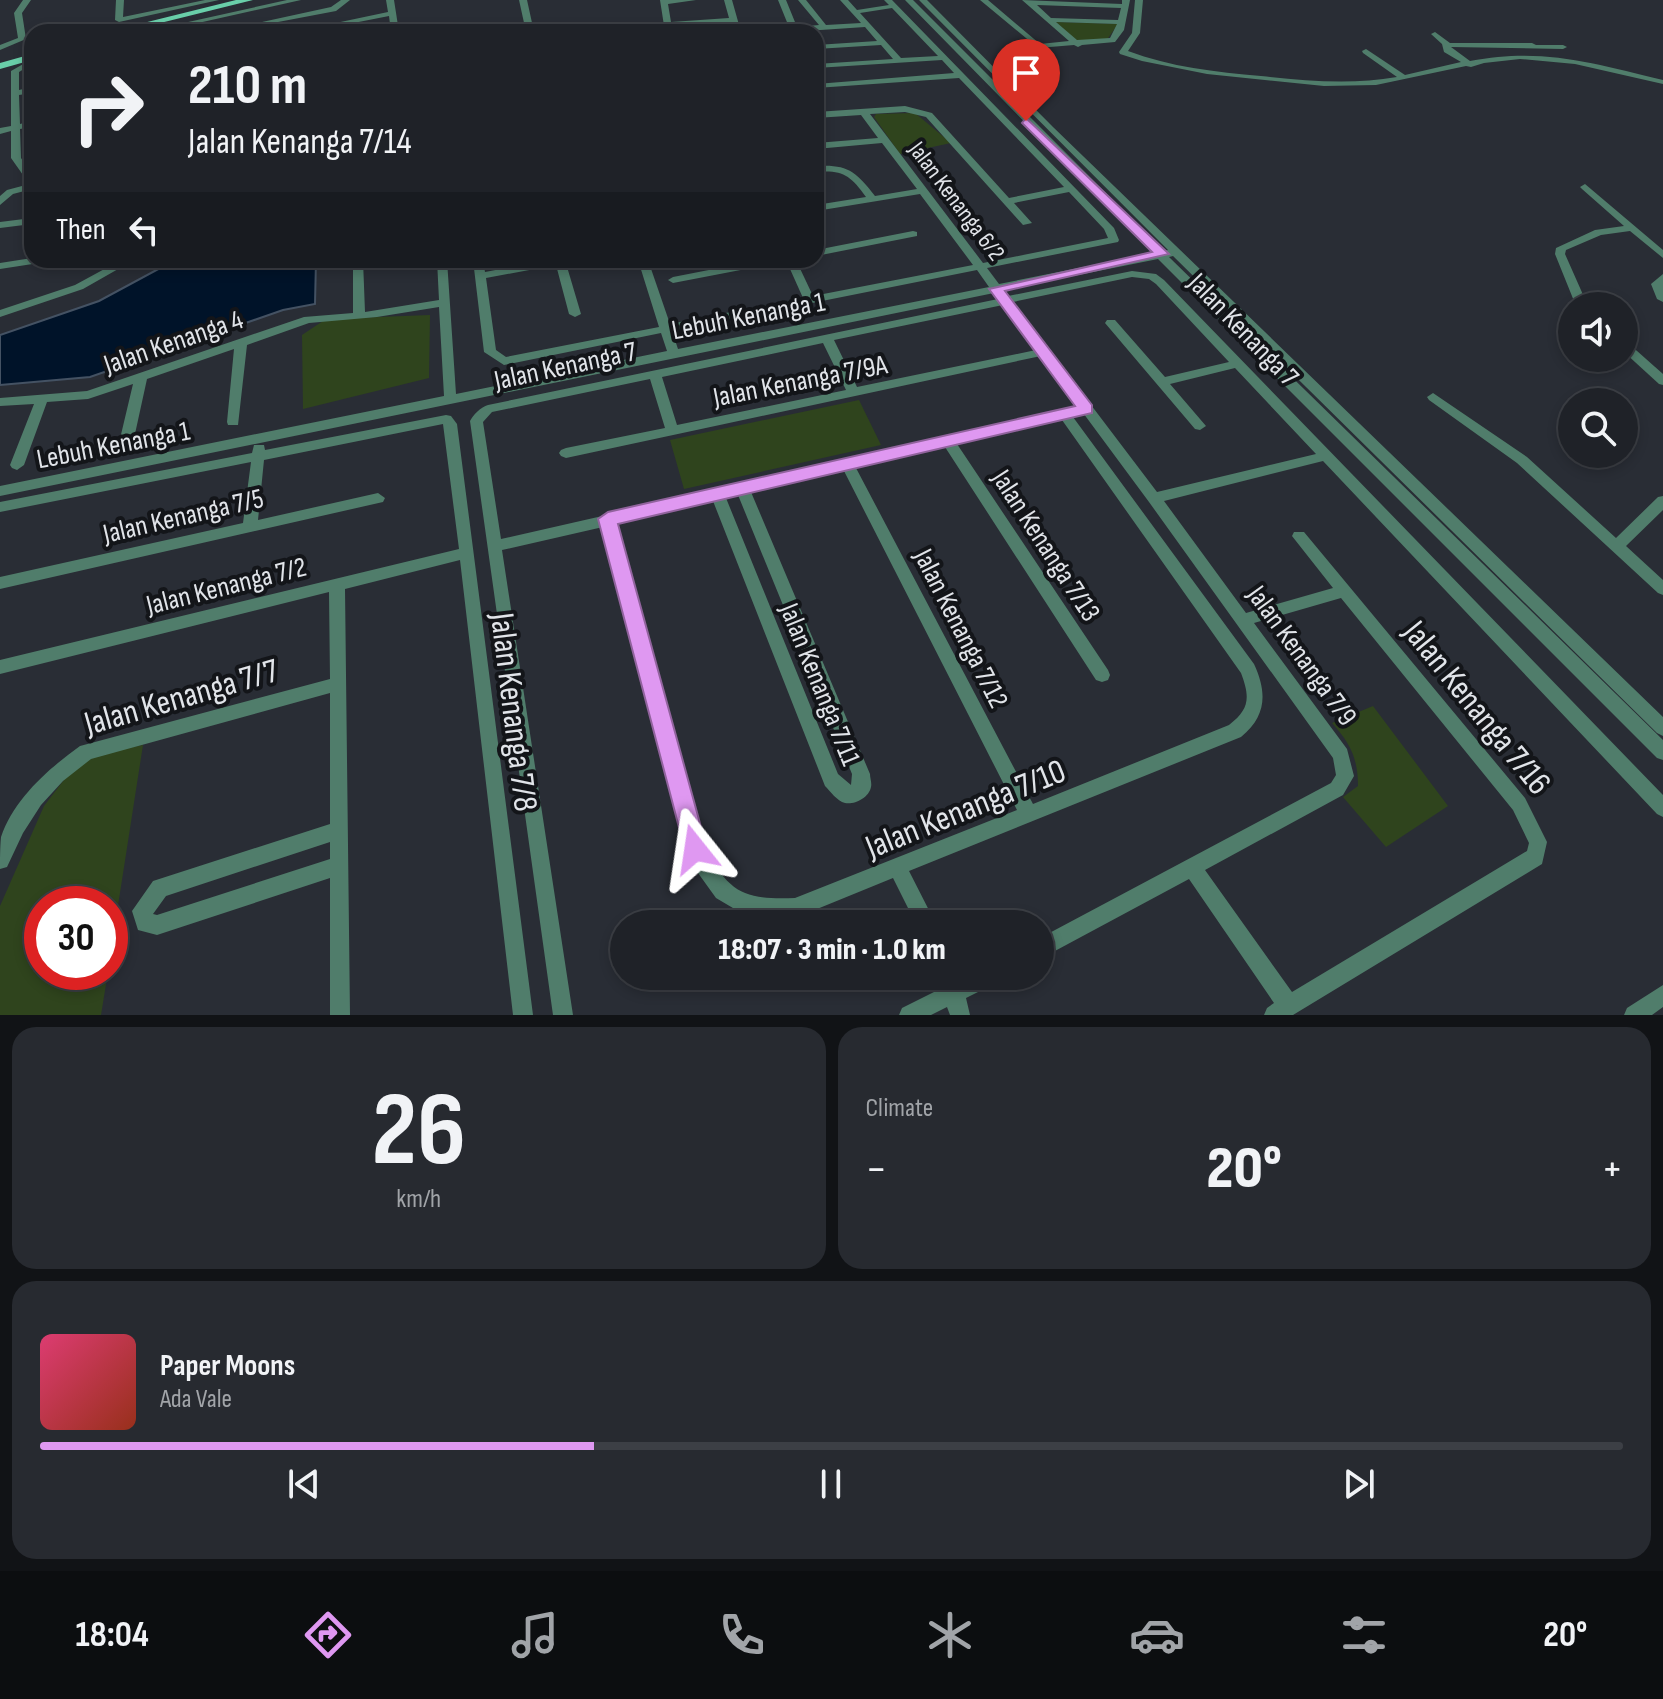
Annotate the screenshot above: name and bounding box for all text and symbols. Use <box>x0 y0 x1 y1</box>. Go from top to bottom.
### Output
pin <box>992 39 1060 121</box>
icon: arrive <box>1004 51 1048 95</box>
text: 210 m <box>188 53 307 120</box>
icon: right <box>56 56 160 160</box>
text: Jalan Kenanga 7/14 <box>188 121 412 164</box>
street label: Jalan Kenanga 6/2 <box>902 135 1011 267</box>
icon: left <box>122 208 166 252</box>
text: Then <box>56 212 106 248</box>
street label: Jalan Kenanga 7 <box>1180 266 1305 393</box>
street label: Lebuh Kenanga 1 <box>669 285 828 347</box>
map controls <box>1558 292 1638 468</box>
button: sound <box>1558 292 1638 372</box>
street label: Jalan Kenanga 4 <box>99 303 248 382</box>
street label: Jalan Kenanga 7 <box>490 335 639 398</box>
street label: Jalan Kenanga 7/9A <box>709 348 891 415</box>
button: search <box>1558 388 1638 468</box>
street label: Lebuh Kenanga 1 <box>34 414 193 476</box>
street label: Jalan Kenanga 7/13 <box>984 463 1107 628</box>
street label: Jalan Kenanga 7/5 <box>99 482 267 551</box>
street label: Jalan Kenanga 7/12 <box>906 543 1015 714</box>
street label: Jalan Kenanga 7/2 <box>142 551 310 623</box>
street label: Jalan Kenanga 7/9 <box>1239 579 1364 732</box>
street label: Jalan Kenanga 7/11 <box>772 598 867 771</box>
street label: Jalan Kenanga 7/8 <box>481 610 546 814</box>
street label: Jalan Kenanga 7/16 <box>1394 612 1559 803</box>
street label: Jalan Kenanga 7/7 <box>79 650 284 745</box>
street label: Jalan Kenanga 7/10 <box>859 751 1072 868</box>
position arrow <box>653 807 737 891</box>
speed limit sign: 30 <box>24 886 128 990</box>
text: 18:07 · 3 min · 1.0 km <box>718 932 946 968</box>
text: 26 <box>371 1069 466 1194</box>
text: Climate <box>866 1093 933 1124</box>
text: 20° <box>1206 1133 1282 1205</box>
text: − <box>866 1143 887 1196</box>
text: + <box>1601 1143 1623 1196</box>
text: km/h <box>396 1184 441 1215</box>
text: Paper Moons <box>160 1348 295 1384</box>
text: Ada Vale <box>160 1384 232 1415</box>
icon: previous <box>282 1462 326 1506</box>
icon: pause <box>809 1462 853 1506</box>
icon: next <box>1337 1462 1381 1506</box>
icon: directions <box>300 1607 356 1663</box>
icon: music <box>507 1607 563 1663</box>
icon: phone <box>714 1607 770 1663</box>
icon: climate <box>922 1607 978 1663</box>
icon: car <box>1129 1607 1185 1663</box>
icon: filters <box>1336 1607 1392 1663</box>
text: 18:04 <box>76 1614 149 1657</box>
text: 20° <box>1543 1614 1587 1657</box>

